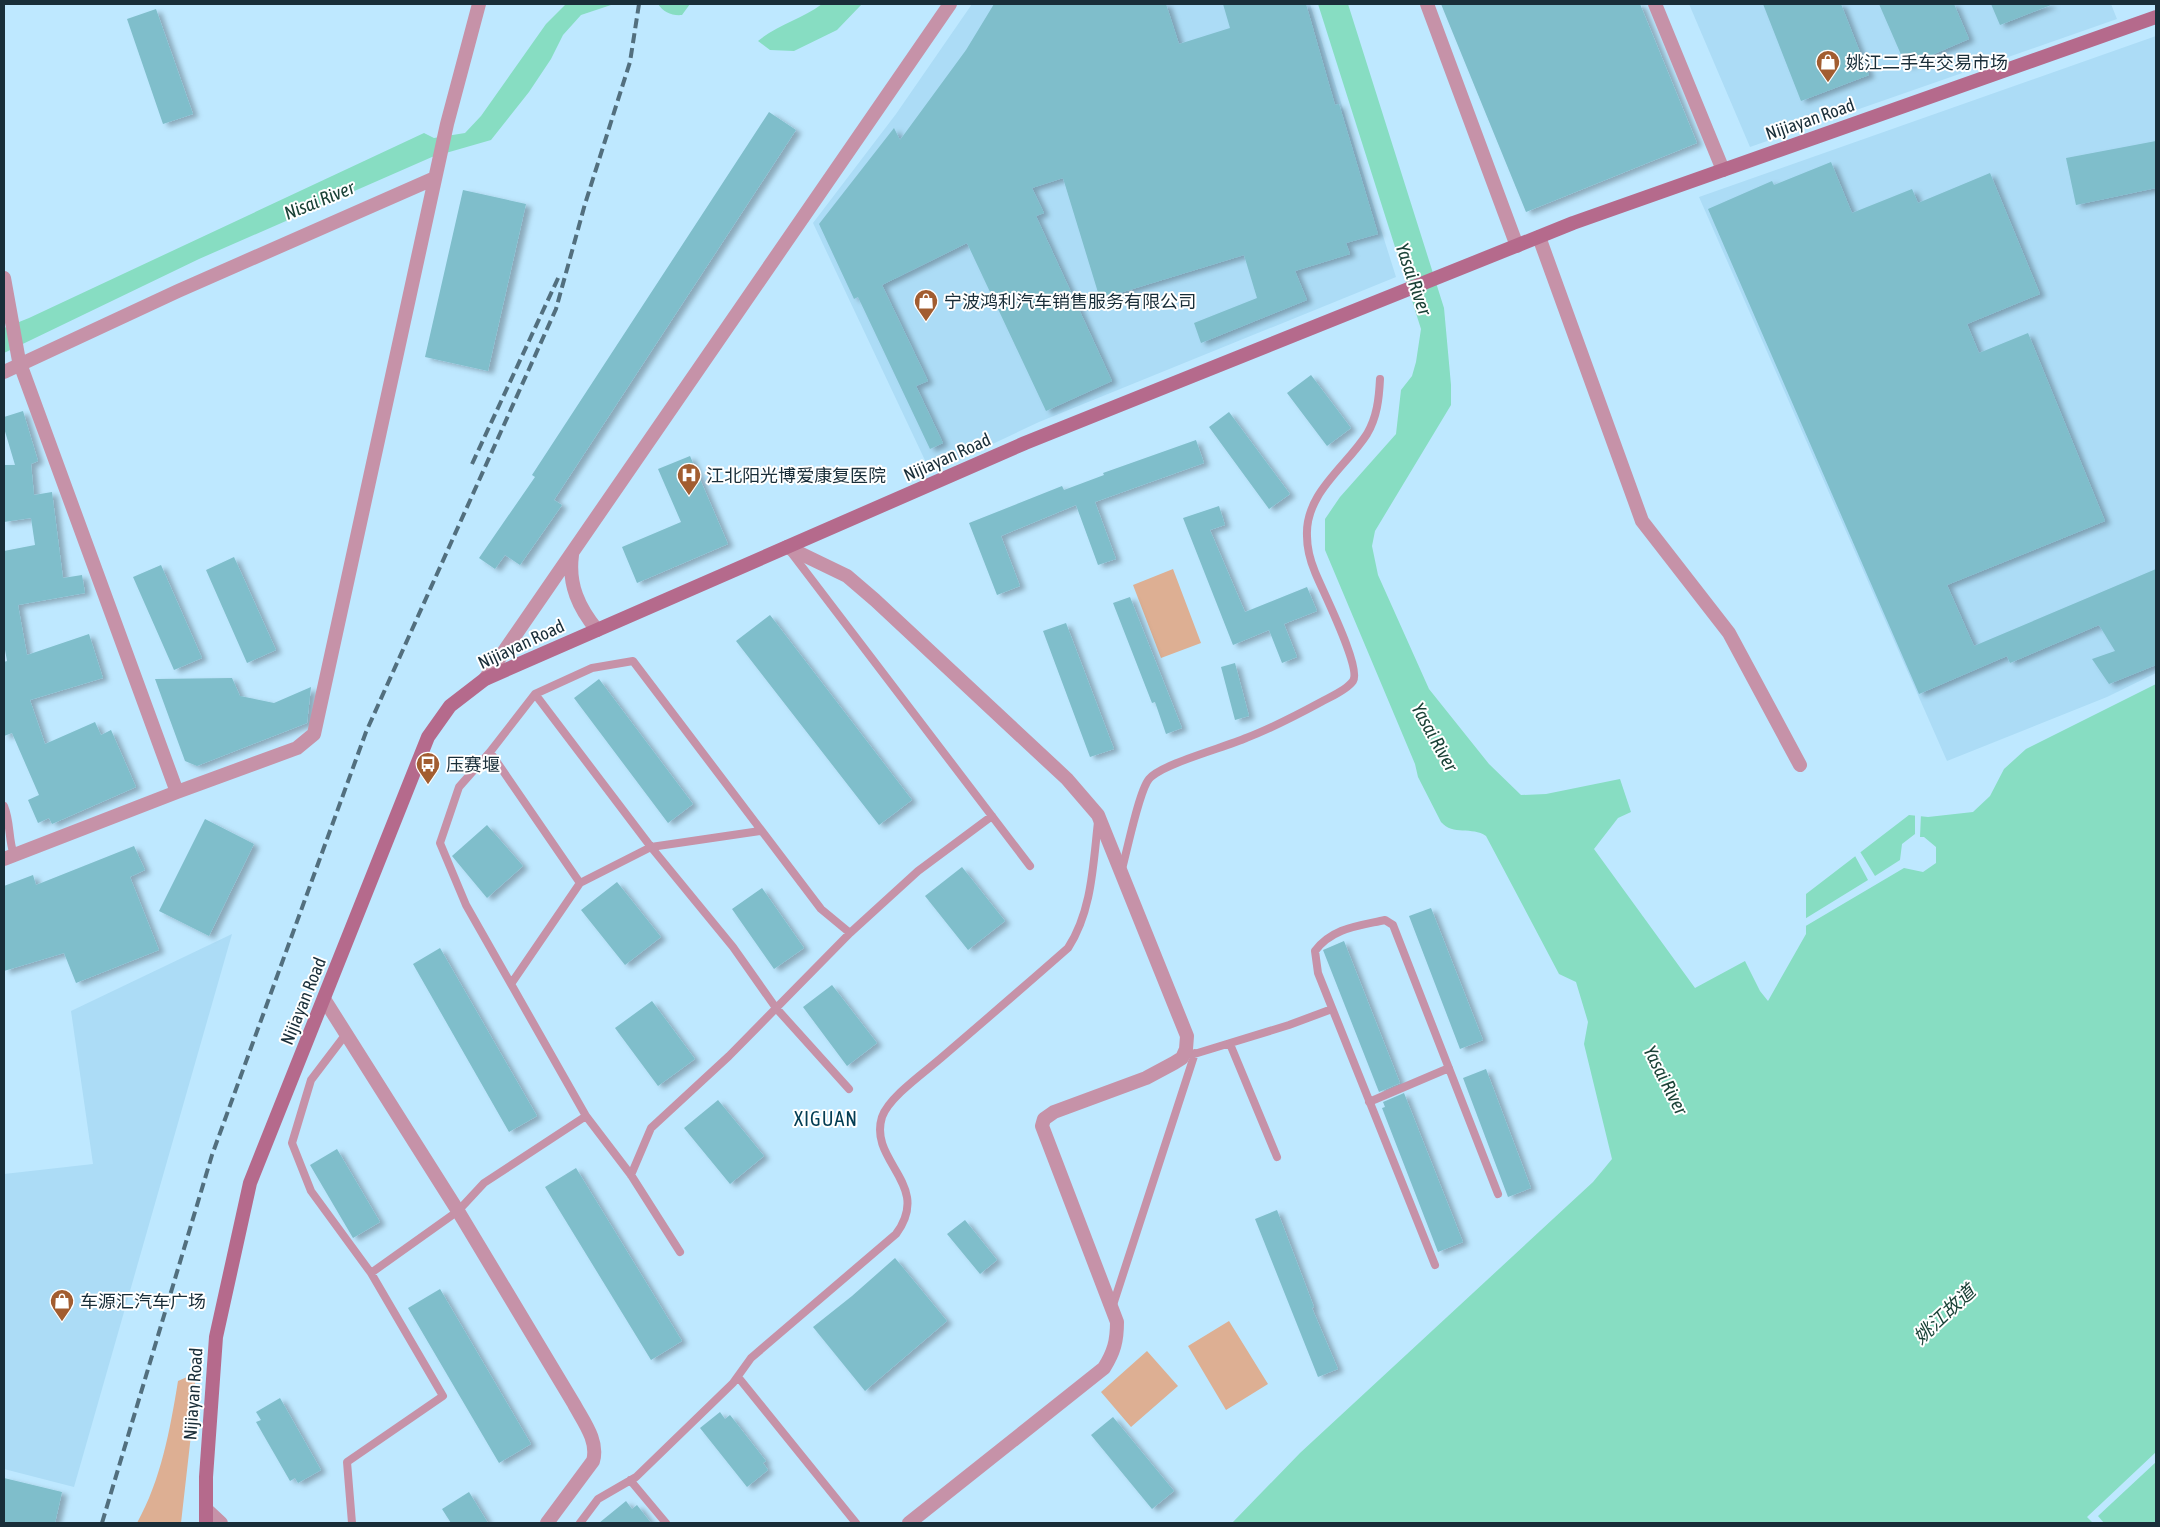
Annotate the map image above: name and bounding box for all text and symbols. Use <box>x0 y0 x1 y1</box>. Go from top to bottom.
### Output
shop icon: 姚江二手车交易市场 <box>1815 49 1841 83</box>
place label: 姚江二手车交易市场 <box>1846 52 2008 73</box>
street label: Nijiayan Road <box>1763 94 1857 144</box>
water label: Nisai River <box>281 175 359 224</box>
water label: Yasai River <box>1391 240 1437 319</box>
shop icon: 宁波鸿利汽车销售服务有限公司 <box>913 288 939 322</box>
place label: 宁波鸿利汽车销售服务有限公司 <box>944 291 1196 312</box>
street label: Nijiayan Road <box>900 429 994 485</box>
hospital icon: 江北阳光博爱康复医院 <box>676 462 702 496</box>
place label: 江北阳光博爱康复医院 <box>706 465 886 486</box>
street label: Nijiayan Road <box>475 615 567 673</box>
water label: Yasai River <box>1407 699 1463 776</box>
bus stop icon: 压赛堰 <box>415 751 441 785</box>
place label: 压赛堰 <box>446 754 500 775</box>
street label: Nijiayan Road <box>276 954 330 1048</box>
water label: Yasai River <box>1639 1042 1693 1119</box>
district label: XIGUAN <box>794 1107 858 1130</box>
water label: 姚江故道 <box>1909 1278 1981 1348</box>
shop icon: 车源汇汽车广场 <box>49 1288 75 1322</box>
place label: 车源汇汽车广场 <box>80 1291 206 1312</box>
street label: Nijiayan Road <box>179 1347 207 1441</box>

